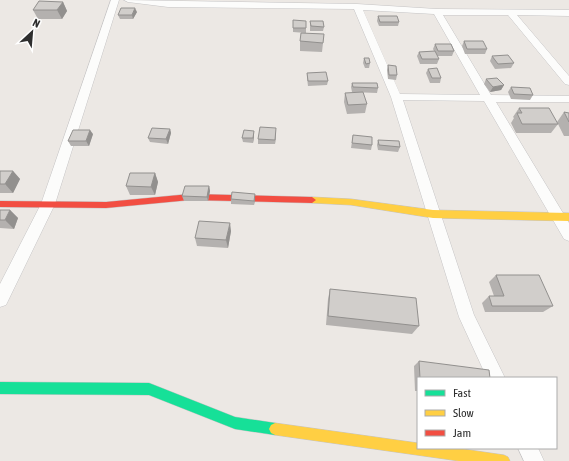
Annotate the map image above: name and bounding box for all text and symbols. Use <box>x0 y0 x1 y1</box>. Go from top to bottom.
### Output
north arrow <box>12 12 52 52</box>
text: N <box>31 16 42 30</box>
legend <box>417 377 557 449</box>
text: Fast <box>453 386 471 400</box>
text: Slow <box>453 406 474 420</box>
text: Jam <box>453 426 471 440</box>

